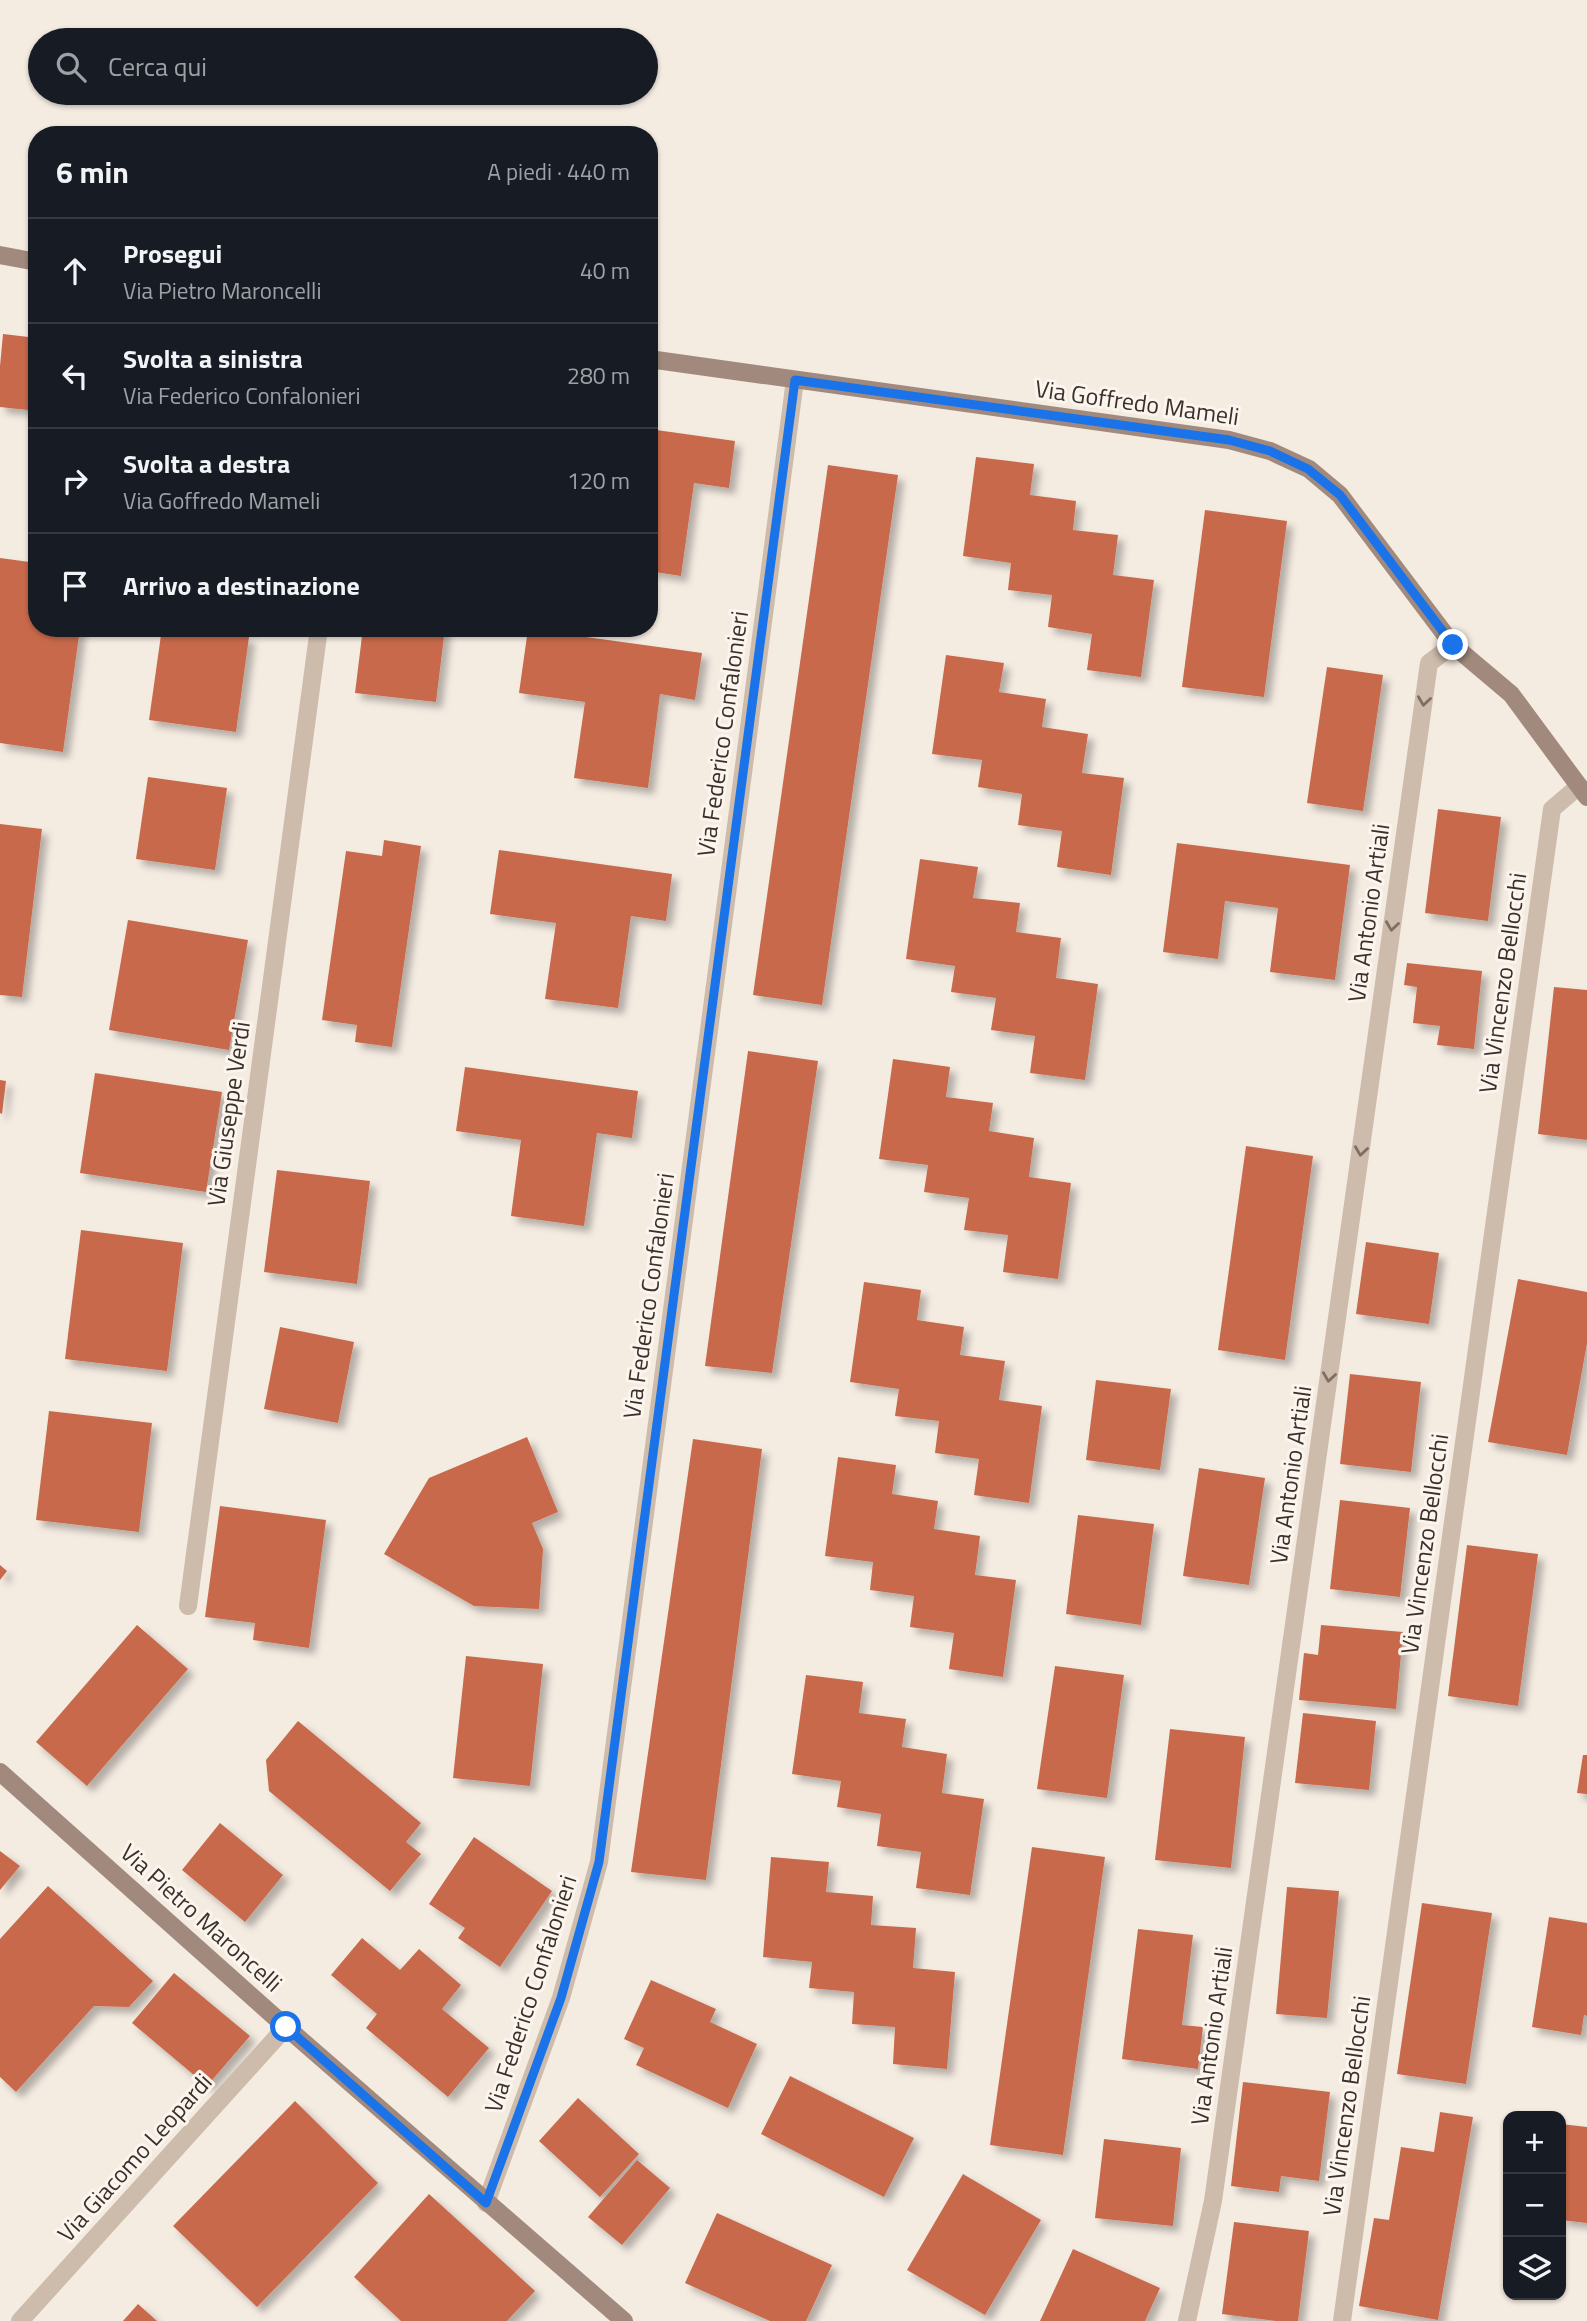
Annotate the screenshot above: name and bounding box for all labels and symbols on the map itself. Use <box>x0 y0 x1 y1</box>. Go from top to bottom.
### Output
street label: Via Goffredo Mameli <box>1033 370 1242 434</box>
street label: Via Federico Confalonieri <box>687 609 757 859</box>
route end <box>1437 629 1468 660</box>
one-way arrow <box>1417 695 1432 707</box>
street label: Via Antonio Artiali <box>1338 821 1398 1004</box>
street label: Via Vincenzo Bellocchi <box>1469 870 1535 1095</box>
one-way arrow <box>1385 920 1400 932</box>
street label: Via Giuseppe Verdi <box>197 1019 259 1209</box>
one-way arrow <box>1353 1146 1368 1157</box>
street label: Via Federico Confalonieri <box>613 1171 683 1421</box>
one-way arrow <box>1322 1371 1337 1383</box>
street label: Via Antonio Artiali <box>1260 1383 1320 1566</box>
street label: Via Vincenzo Bellocchi <box>1391 1431 1457 1656</box>
street label: Via Pietro Maroncelli <box>113 1835 291 2000</box>
street label: Via Federico Confalonieri <box>475 1870 585 2117</box>
street label: Via Antonio Artiali <box>1181 1944 1241 2127</box>
street label: Via Vincenzo Bellocchi <box>1313 1993 1379 2218</box>
route start <box>270 2011 301 2042</box>
street label: Via Giacomo Leopardi <box>48 2065 220 2250</box>

